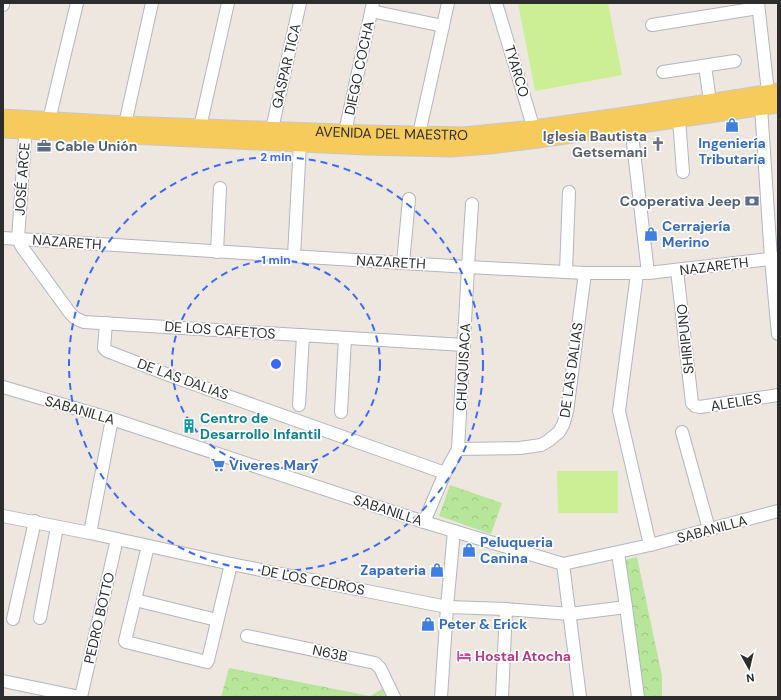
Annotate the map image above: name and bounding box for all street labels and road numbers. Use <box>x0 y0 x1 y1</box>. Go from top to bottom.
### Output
street label: DIEGO COCHA <box>340 19 378 117</box>
street label: GASPAR TICA <box>268 22 304 110</box>
street label: TYARCO <box>501 43 533 99</box>
street label: AVENIDA DEL MAESTRO <box>315 122 468 144</box>
street label: JOSÉ ARCE <box>10 142 34 216</box>
street label: NAZARETH <box>32 231 102 253</box>
street label: NAZARETH <box>356 251 426 273</box>
street label: NAZARETH <box>678 253 750 279</box>
street label: SHIRIPUNO <box>672 303 698 375</box>
street label: DE LOS CAFETOS <box>164 317 276 343</box>
street label: DE LAS DALIAS <box>555 321 587 419</box>
street label: CHUQUISACA <box>452 323 474 411</box>
street label: DE LAS DALIAS <box>135 354 231 404</box>
street label: ALELIES <box>709 389 763 415</box>
street label: SABANILLA <box>43 391 117 429</box>
street label: SABANILLA <box>351 490 425 530</box>
street label: SABANILLA <box>675 511 749 547</box>
street label: DE LOS CEDROS <box>260 561 366 599</box>
street label: PEDRO BOTTO <box>80 570 118 666</box>
street label: N63B <box>311 641 349 665</box>

